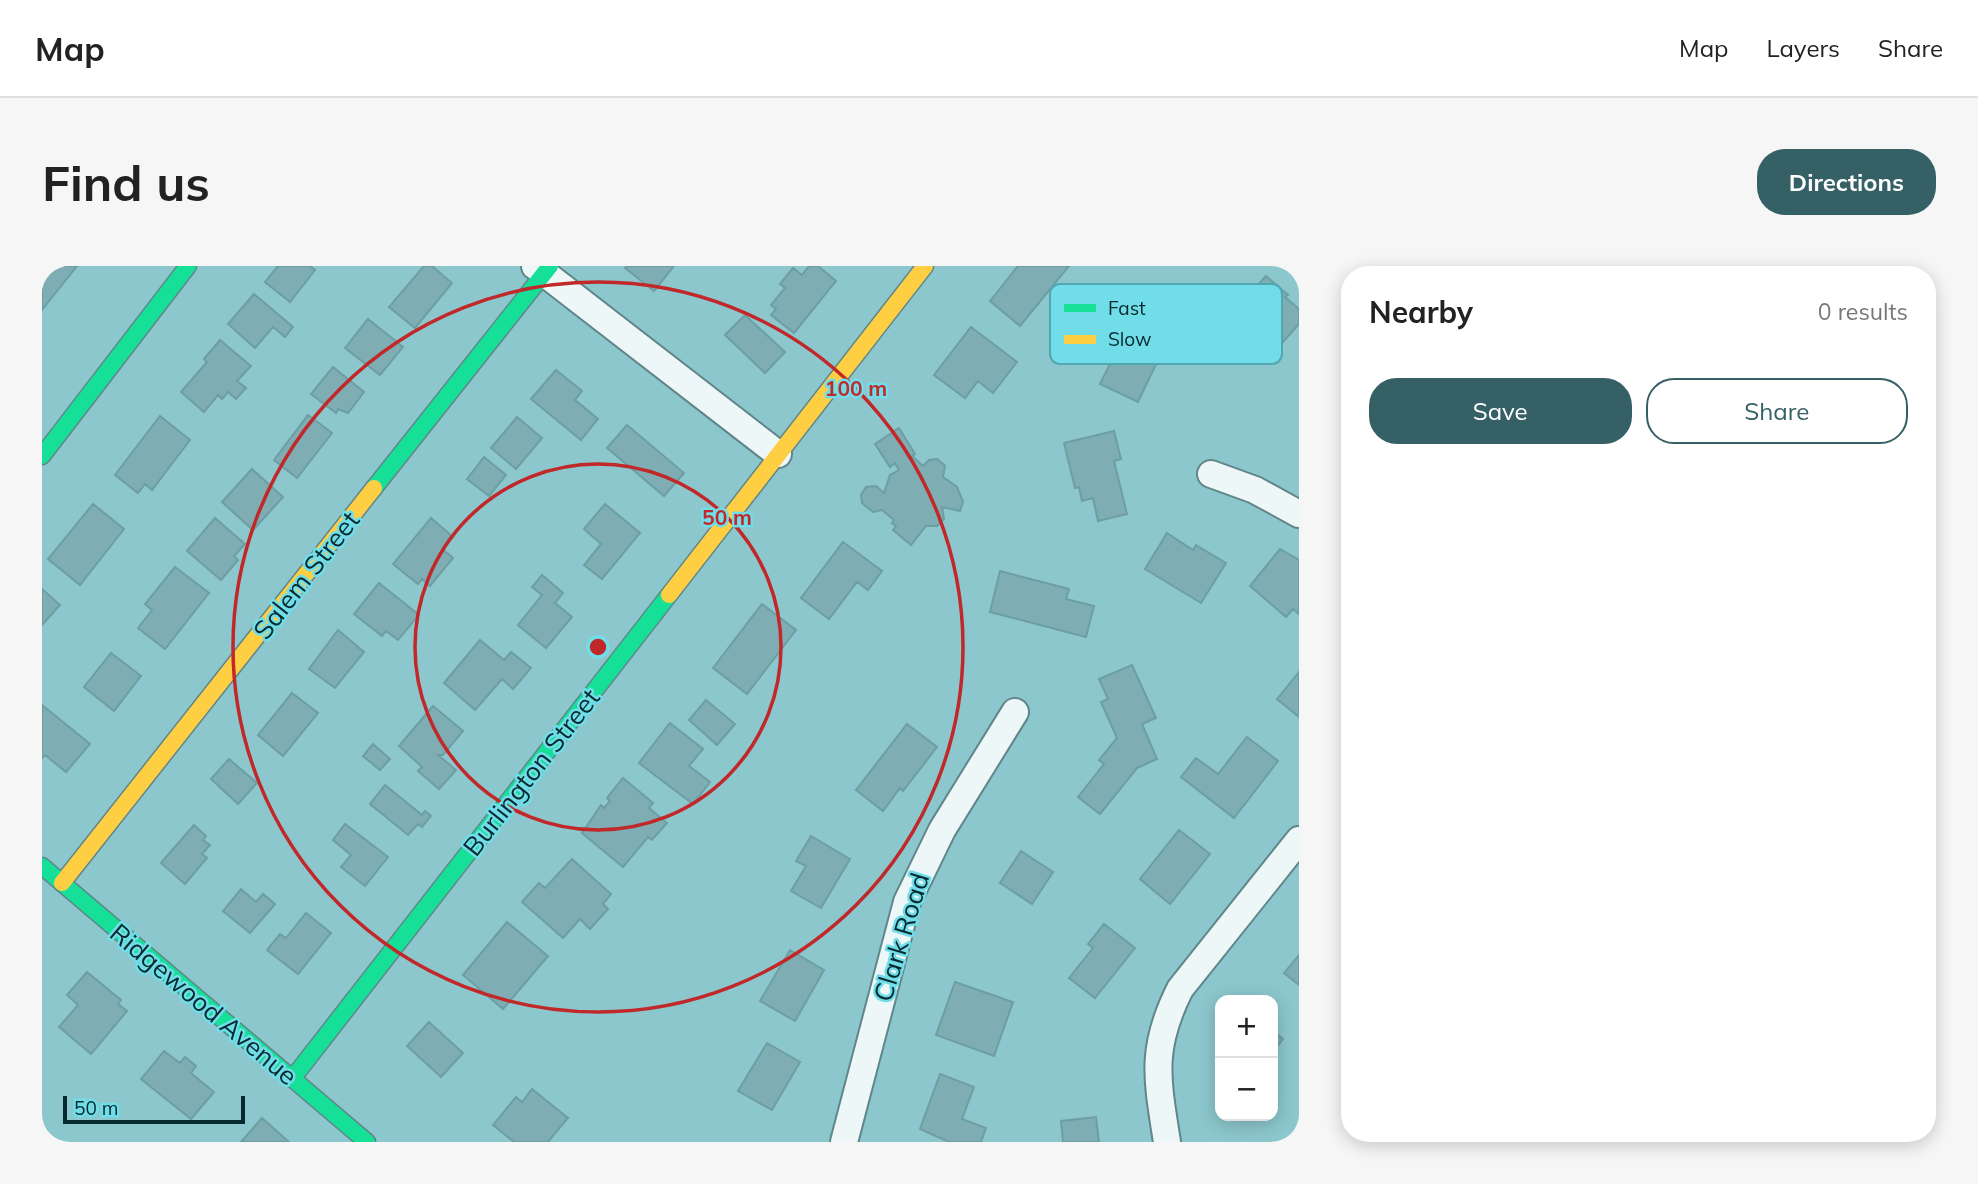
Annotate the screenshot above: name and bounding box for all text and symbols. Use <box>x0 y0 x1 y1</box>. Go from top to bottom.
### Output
text: Map <box>35 28 105 69</box>
text: Map <box>1679 33 1728 63</box>
text: Layers <box>1766 33 1840 63</box>
text: Share <box>1878 33 1943 63</box>
button: Directions <box>1757 149 1936 215</box>
text: Find us <box>42 152 210 213</box>
legend <box>1050 284 1282 364</box>
text: Nearby <box>1369 293 1473 331</box>
text: Fast <box>1108 296 1146 320</box>
text: 0 results <box>1818 297 1908 326</box>
text: Slow <box>1108 327 1152 351</box>
text: 100 m <box>825 375 887 401</box>
button: Save <box>1369 378 1632 444</box>
button: Share <box>1646 378 1908 444</box>
street label: Salem Street <box>246 504 366 646</box>
text: 50 m <box>702 504 752 530</box>
centre of rings <box>586 635 610 659</box>
street label: Burlington Street <box>455 682 607 862</box>
street label: Clark Road <box>866 869 936 1005</box>
street label: Ridgewood Avenue <box>104 916 304 1092</box>
map controls <box>1215 995 1278 1121</box>
button: + <box>1215 995 1278 1058</box>
button: − <box>1215 1058 1278 1121</box>
scale bar <box>63 1093 245 1125</box>
text: 50 m <box>74 1096 118 1120</box>

